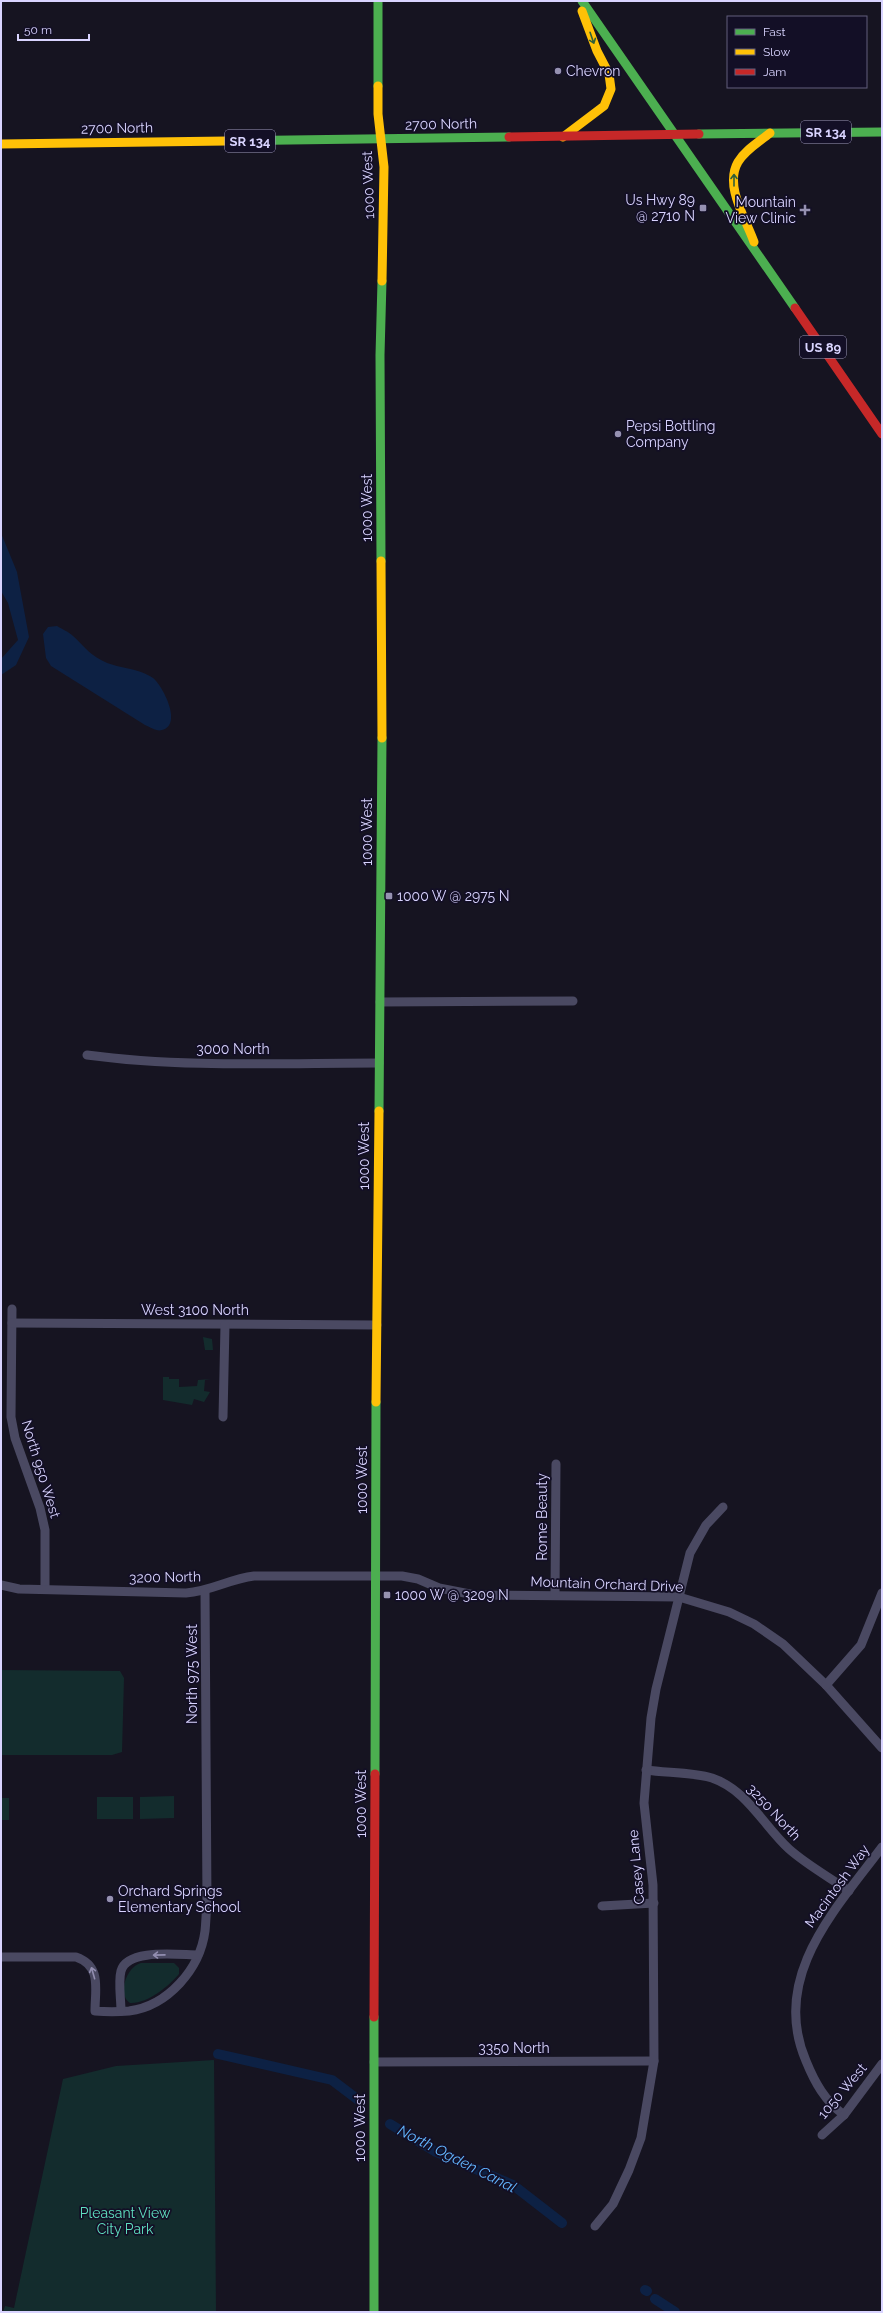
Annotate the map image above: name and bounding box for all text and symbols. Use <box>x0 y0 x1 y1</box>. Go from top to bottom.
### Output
scale bar <box>18 16 89 42</box>
legend <box>727 16 867 88</box>
text: 50 m <box>24 23 52 37</box>
text: Fast <box>763 25 786 39</box>
one-way arrow <box>589 31 596 44</box>
text: Slow <box>763 45 790 59</box>
place label: Chevron <box>566 63 620 79</box>
text: Jam <box>763 65 786 79</box>
marker: Chevron <box>553 66 563 76</box>
street label: 2700 North <box>405 115 477 133</box>
street label: 2700 North <box>81 119 153 137</box>
road number: SR 134 <box>801 121 851 143</box>
road number: SR 134 <box>225 130 275 152</box>
street label: 1000 West <box>359 150 377 219</box>
one-way arrow <box>730 173 738 186</box>
place label: Us Hwy 89 @ 2710 N <box>625 192 695 224</box>
place label: Mountain View Clinic <box>725 194 796 226</box>
marker: Us Hwy 89 @ 2710 N <box>698 203 708 213</box>
marker: Mountain View Clinic <box>799 204 811 216</box>
road number: US 89 <box>800 336 846 358</box>
place label: Pepsi Bottling Company <box>626 418 715 450</box>
marker: Pepsi Bottling Company <box>613 429 623 439</box>
street label: 1000 West <box>359 474 375 542</box>
street label: 1000 West <box>359 798 375 866</box>
place label: 1000 W @ 2975 N <box>397 888 509 904</box>
marker: 1000 W @ 2975 N <box>384 891 394 901</box>
street label: 3000 North <box>196 1041 270 1057</box>
street label: 1000 West <box>356 1122 372 1190</box>
street label: West 3100 North <box>141 1302 249 1318</box>
street label: North 950 West <box>19 1418 64 1520</box>
street label: 1000 West <box>354 1446 370 1514</box>
street label: Rome Beauty <box>534 1473 550 1561</box>
street label: 3200 North <box>129 1568 201 1586</box>
street label: Mountain Orchard Drive <box>530 1573 684 1595</box>
place label: 1000 W @ 3209 N <box>395 1587 509 1603</box>
marker: 1000 W @ 3209 N <box>382 1590 392 1600</box>
street label: North 975 West <box>184 1624 200 1724</box>
street label: 1000 West <box>353 1770 369 1838</box>
street label: 3250 North <box>744 1780 804 1844</box>
street label: Casey Lane <box>625 1829 647 1905</box>
street label: Macintosh Way <box>802 1841 873 1931</box>
place label: Orchard Springs Elementary School <box>118 1883 241 1915</box>
marker: Orchard Springs Elementary School <box>105 1894 115 1904</box>
one-way arrow <box>153 1951 166 1959</box>
one-way arrow <box>89 1966 96 1979</box>
street label: 3350 North <box>478 2040 550 2056</box>
street label: 1050 West <box>814 2060 870 2122</box>
street label: 1000 West <box>352 2094 368 2162</box>
water label: North Ogden Canal <box>395 2121 519 2197</box>
park label: Pleasant View City Park <box>80 2205 171 2237</box>

